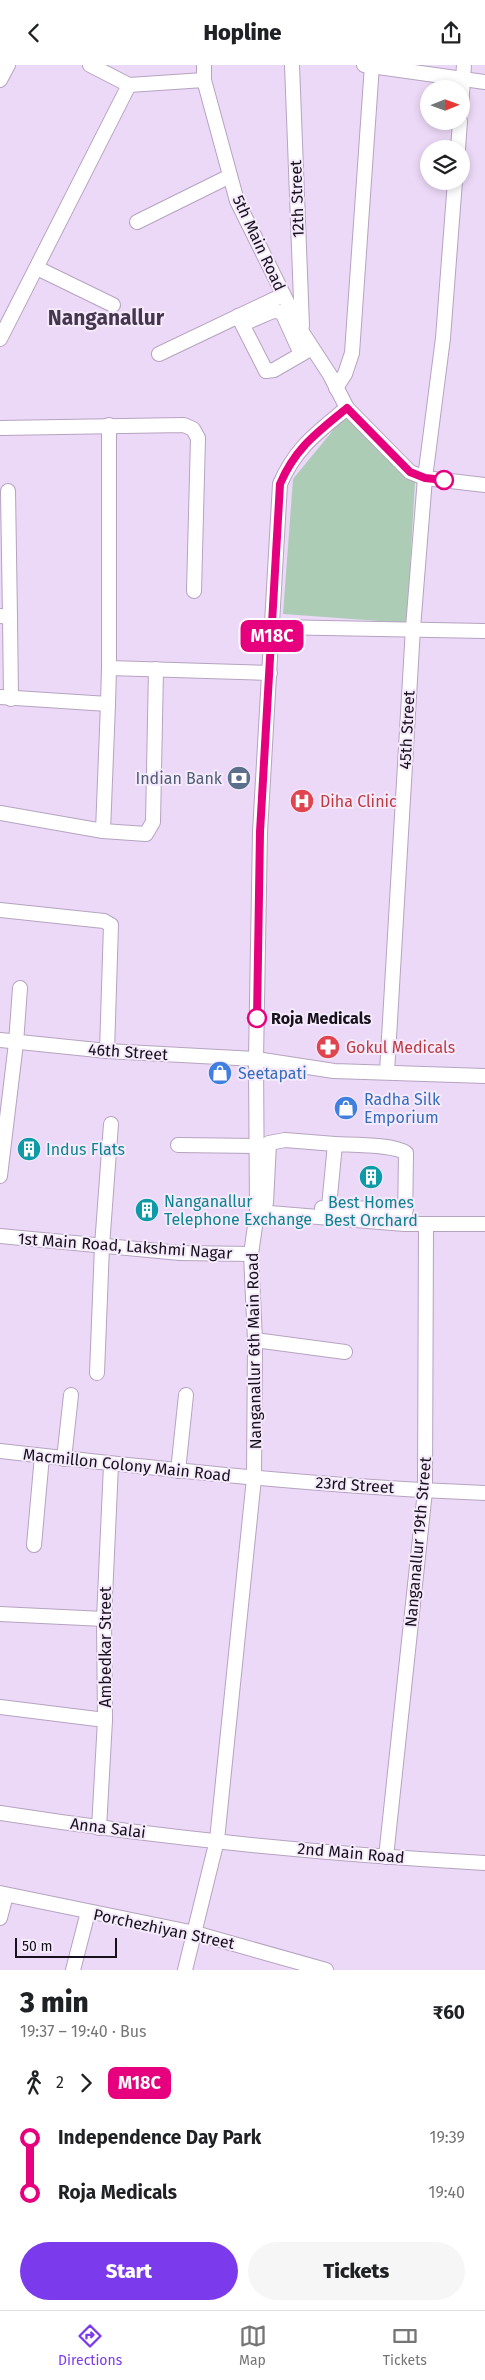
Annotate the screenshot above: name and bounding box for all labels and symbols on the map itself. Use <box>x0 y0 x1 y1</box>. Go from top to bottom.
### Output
north arrow <box>420 80 470 130</box>
street label: 12th Street <box>286 160 308 238</box>
street label: 5th Main Road <box>229 192 289 294</box>
district label: Nanganallur <box>48 305 165 331</box>
unlabelled marker <box>434 470 454 490</box>
line badge: M18C <box>237 620 307 652</box>
street label: 45th Street <box>395 690 419 770</box>
bank icon: Indian Bank <box>226 765 252 791</box>
place label: Indian Bank <box>136 769 223 788</box>
hospital icon: Diha Clinic <box>289 788 315 814</box>
place label: Diha Clinic <box>320 792 397 811</box>
marker: Roja Medicals <box>247 1008 267 1028</box>
place label: Roja Medicals <box>271 1009 371 1028</box>
pharmacy icon: Gokul Medicals <box>315 1034 341 1060</box>
place label: Gokul Medicals <box>346 1038 455 1057</box>
street label: 46th Street <box>88 1040 169 1064</box>
shop icon: Seetapati <box>207 1060 233 1086</box>
place label: Seetapati <box>238 1064 307 1083</box>
place label: Radha Silk Emporium <box>364 1090 441 1127</box>
shop icon: Radha Silk Emporium <box>333 1095 359 1121</box>
building icon: Indus Flats <box>16 1136 42 1162</box>
place label: Indus Flats <box>46 1140 125 1159</box>
building icon: Best Homes Best Orchard <box>358 1164 384 1190</box>
place label: Nanganallur Telephone Exchange <box>164 1192 312 1229</box>
place label: Best Homes Best Orchard <box>324 1193 418 1230</box>
building icon: Nanganallur Telephone Exchange <box>134 1197 160 1223</box>
street label: 1st Main Road, Lakshmi Nagar <box>17 1229 234 1263</box>
street label: Nanganallur 6th Main Road <box>243 1252 265 1450</box>
street label: Macmillon Colony Main Road <box>22 1445 232 1485</box>
street label: Nanganallur 19th Street <box>401 1456 435 1628</box>
street label: 23rd Street <box>315 1473 395 1497</box>
street label: Ambedkar Street <box>96 1586 115 1708</box>
street label: Anna Salai <box>69 1814 147 1842</box>
street label: 2nd Main Road <box>297 1839 405 1867</box>
street label: Porchezhiyan Street <box>92 1905 236 1953</box>
scale bar <box>15 1935 118 1958</box>

